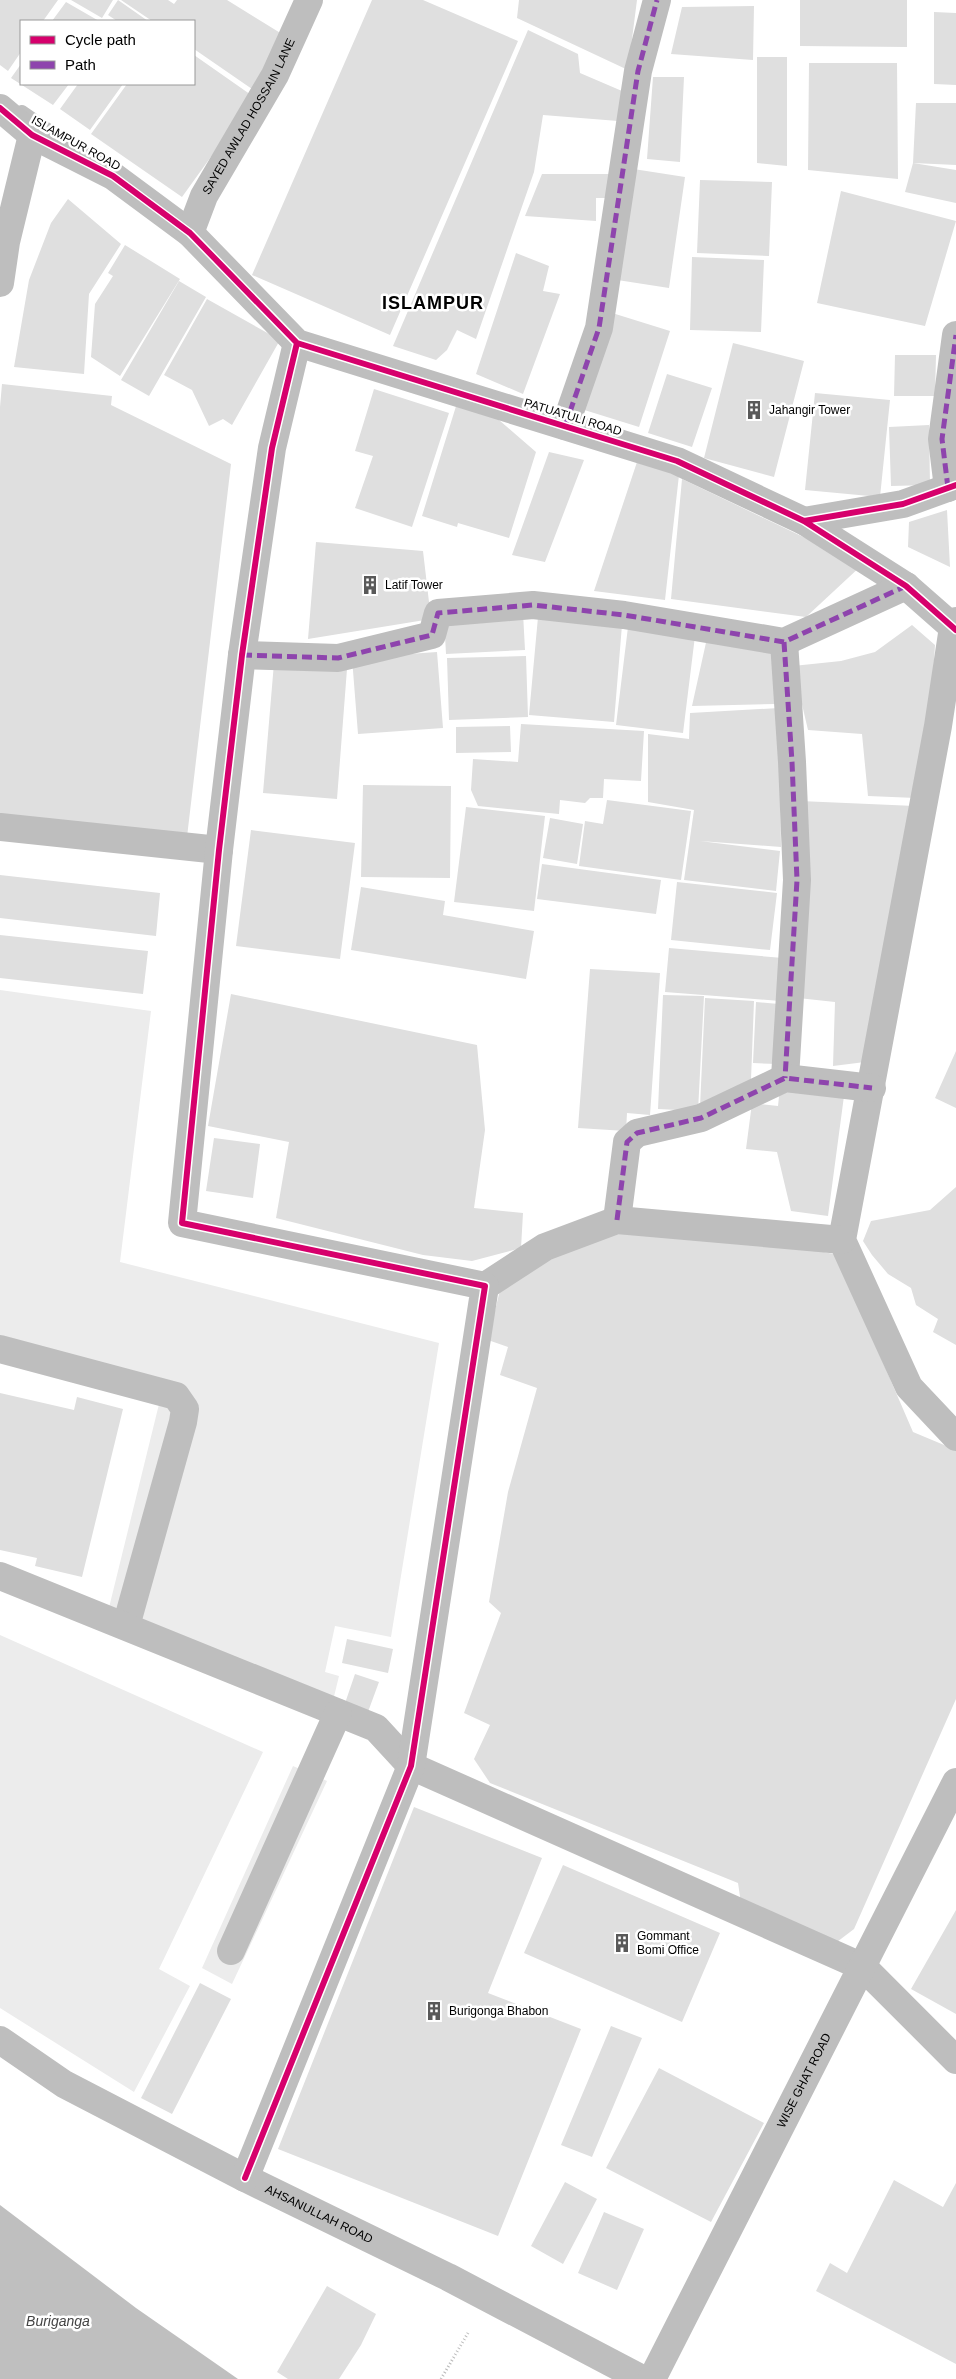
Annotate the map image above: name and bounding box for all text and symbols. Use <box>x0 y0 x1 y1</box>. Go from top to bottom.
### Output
legend <box>20 20 195 85</box>
text: Cycle path <box>65 31 136 48</box>
street label: SAYED AWLAD HOSSAIN LANE <box>199 36 298 197</box>
text: Path <box>65 56 96 73</box>
street label: ISLAMPUR ROAD <box>29 113 123 173</box>
district label: ISLAMPUR <box>382 293 484 313</box>
street label: PATUATULI ROAD <box>522 395 624 439</box>
building icon: Jahangir Tower <box>743 399 765 421</box>
place label: Jahangir Tower <box>769 403 850 417</box>
building icon: Latif Tower <box>359 574 381 596</box>
place label: Latif Tower <box>385 578 443 592</box>
place label: Gommant Bomi Office <box>637 1929 699 1957</box>
building icon: Gommant Bomi Office <box>611 1932 633 1954</box>
building icon: Burigonga Bhabon <box>423 2000 445 2022</box>
place label: Burigonga Bhabon <box>449 2004 548 2018</box>
street label: WISE GHAT ROAD <box>774 2031 834 2130</box>
street label: AHSANULLAH ROAD <box>263 2182 376 2246</box>
water label: Buriganga <box>26 2313 90 2329</box>

